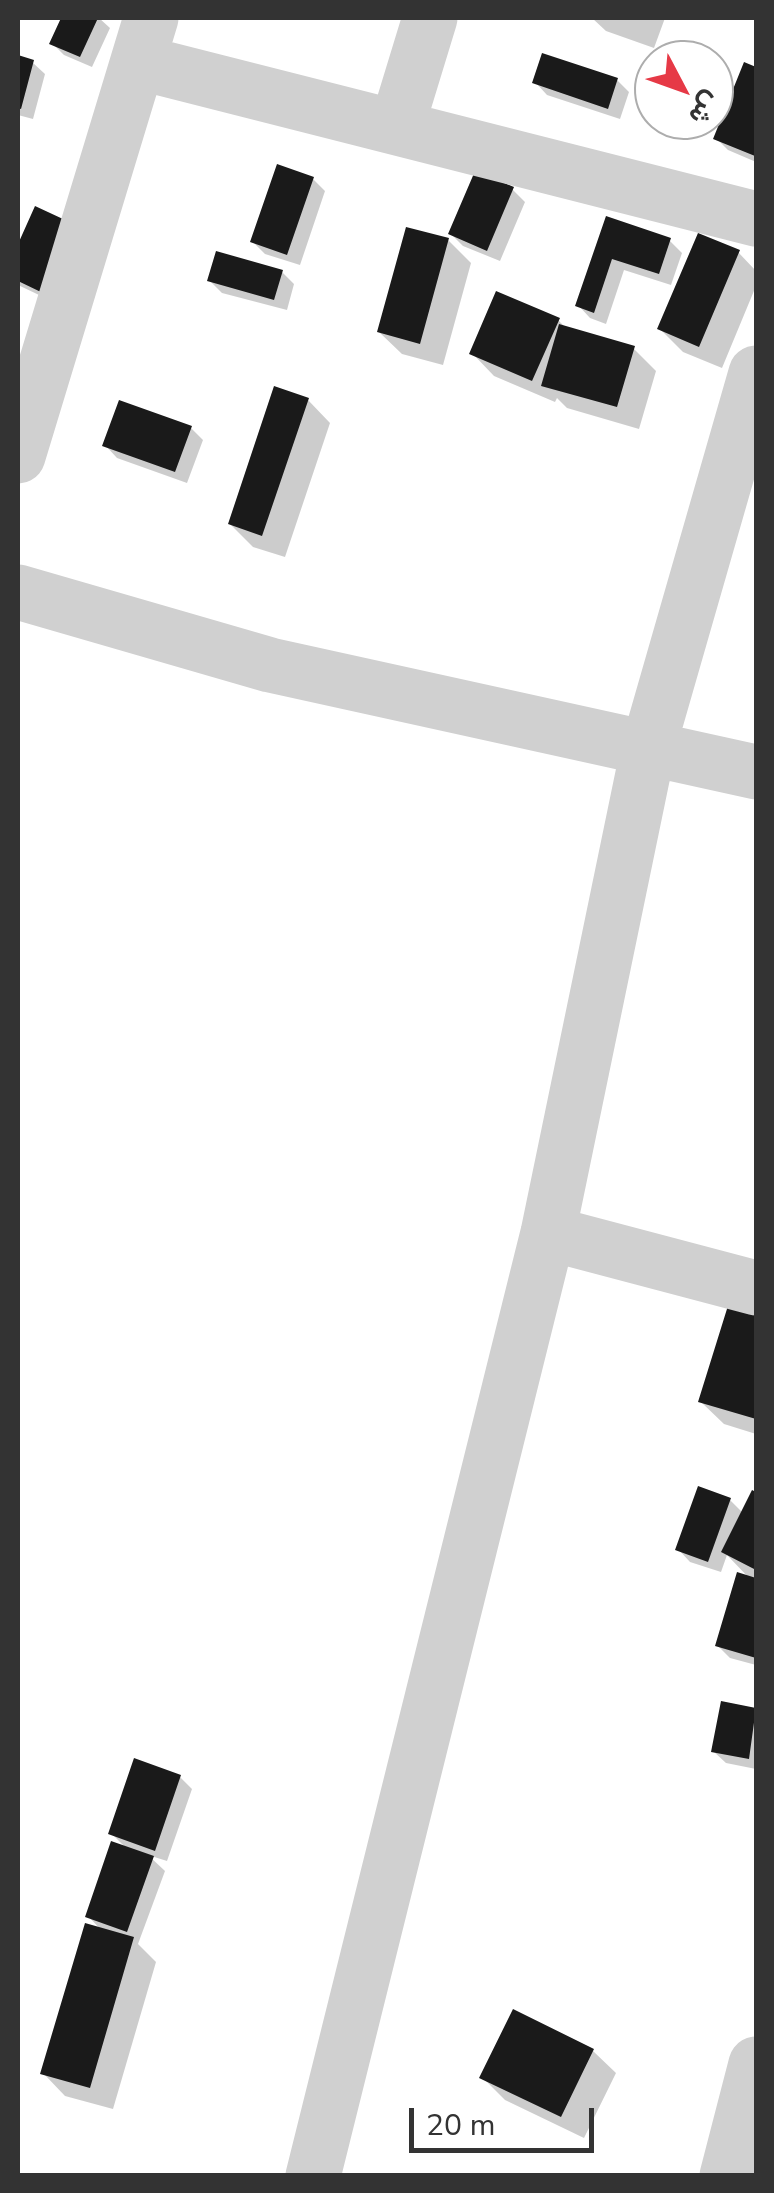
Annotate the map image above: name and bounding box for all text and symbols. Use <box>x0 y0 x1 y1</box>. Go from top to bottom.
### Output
north arrow <box>634 40 734 140</box>
text: ش <box>680 83 731 134</box>
scale bar <box>414 2088 599 2150</box>
text: 20 m <box>426 2105 495 2146</box>

